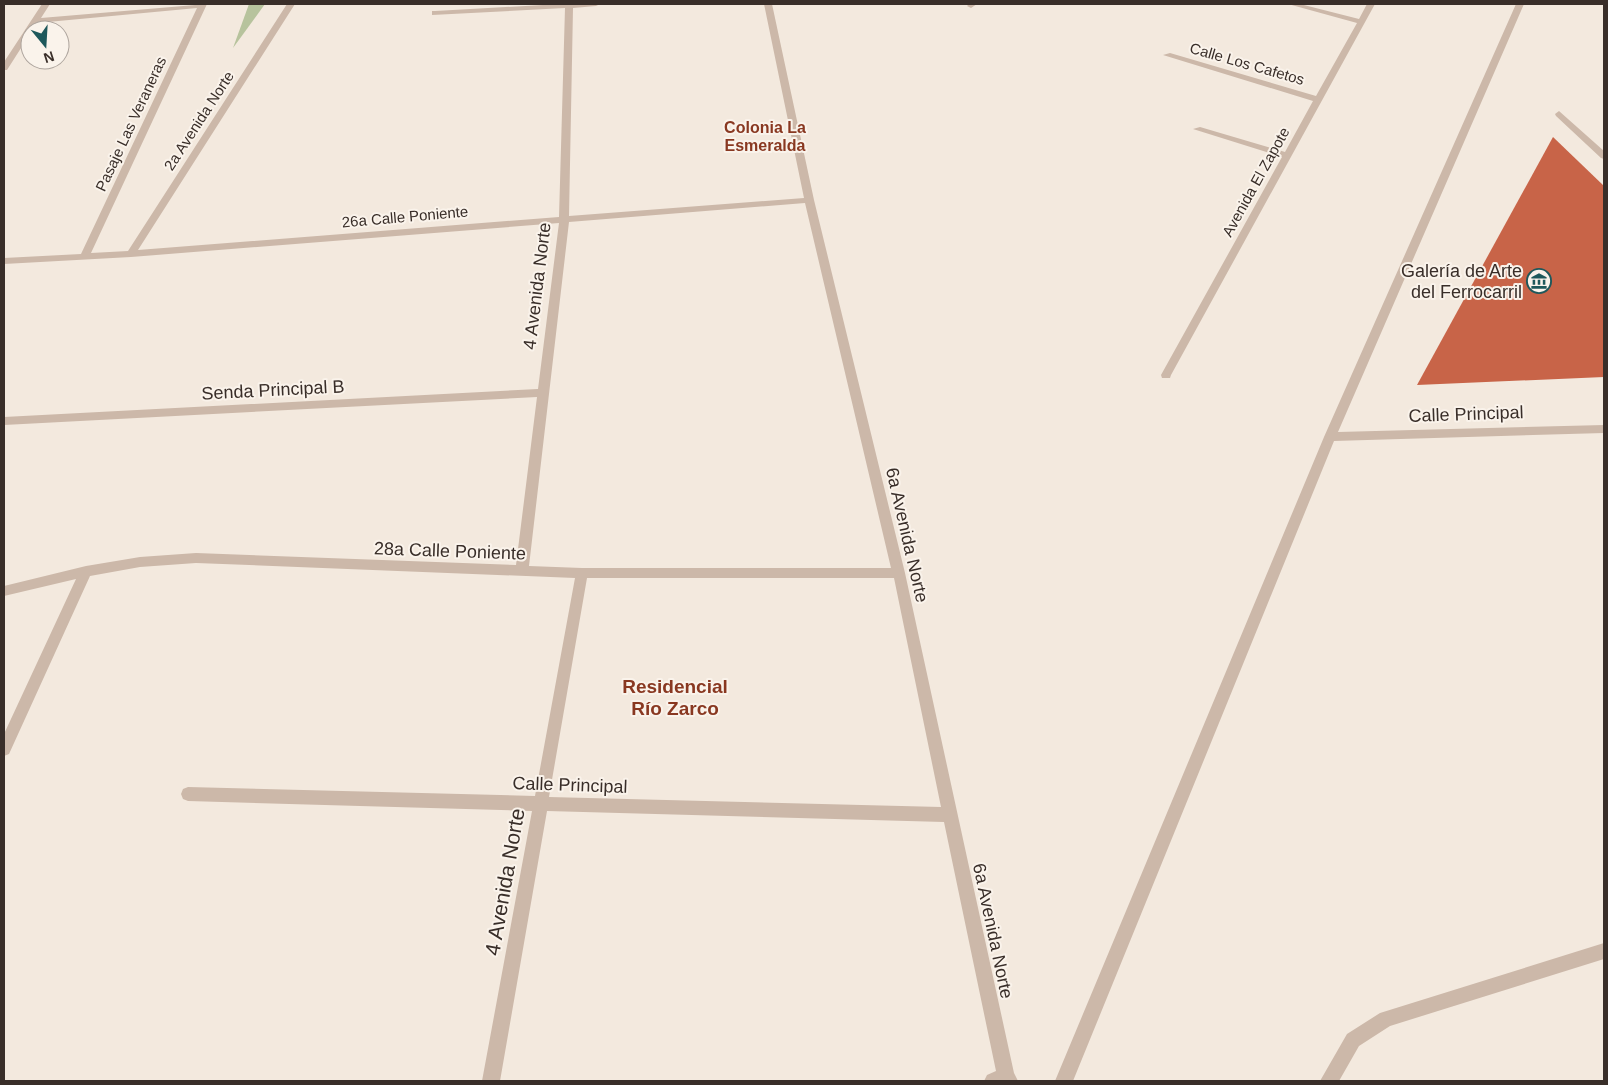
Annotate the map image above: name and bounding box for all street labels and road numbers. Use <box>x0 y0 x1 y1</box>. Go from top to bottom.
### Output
street label: Calle Los Cafetos <box>1188 39 1306 88</box>
street label: Pasaje Las Veraneras <box>92 54 169 194</box>
street label: 2a Avenida Norte <box>160 68 237 174</box>
street label: Avenida El Zapote <box>1218 124 1293 239</box>
street label: 26a Calle Poniente <box>341 203 469 230</box>
street label: 4 Avenida Norte <box>519 221 555 351</box>
street label: Senda Principal B <box>201 376 345 404</box>
street label: Calle Principal <box>1408 402 1524 426</box>
street label: 6a Avenida Norte <box>882 466 932 604</box>
street label: 28a Calle Poniente <box>374 538 526 564</box>
street label: Calle Principal <box>512 773 628 797</box>
street label: 4 Avenida Norte <box>480 807 529 957</box>
street label: 6a Avenida Norte <box>969 862 1017 1000</box>

